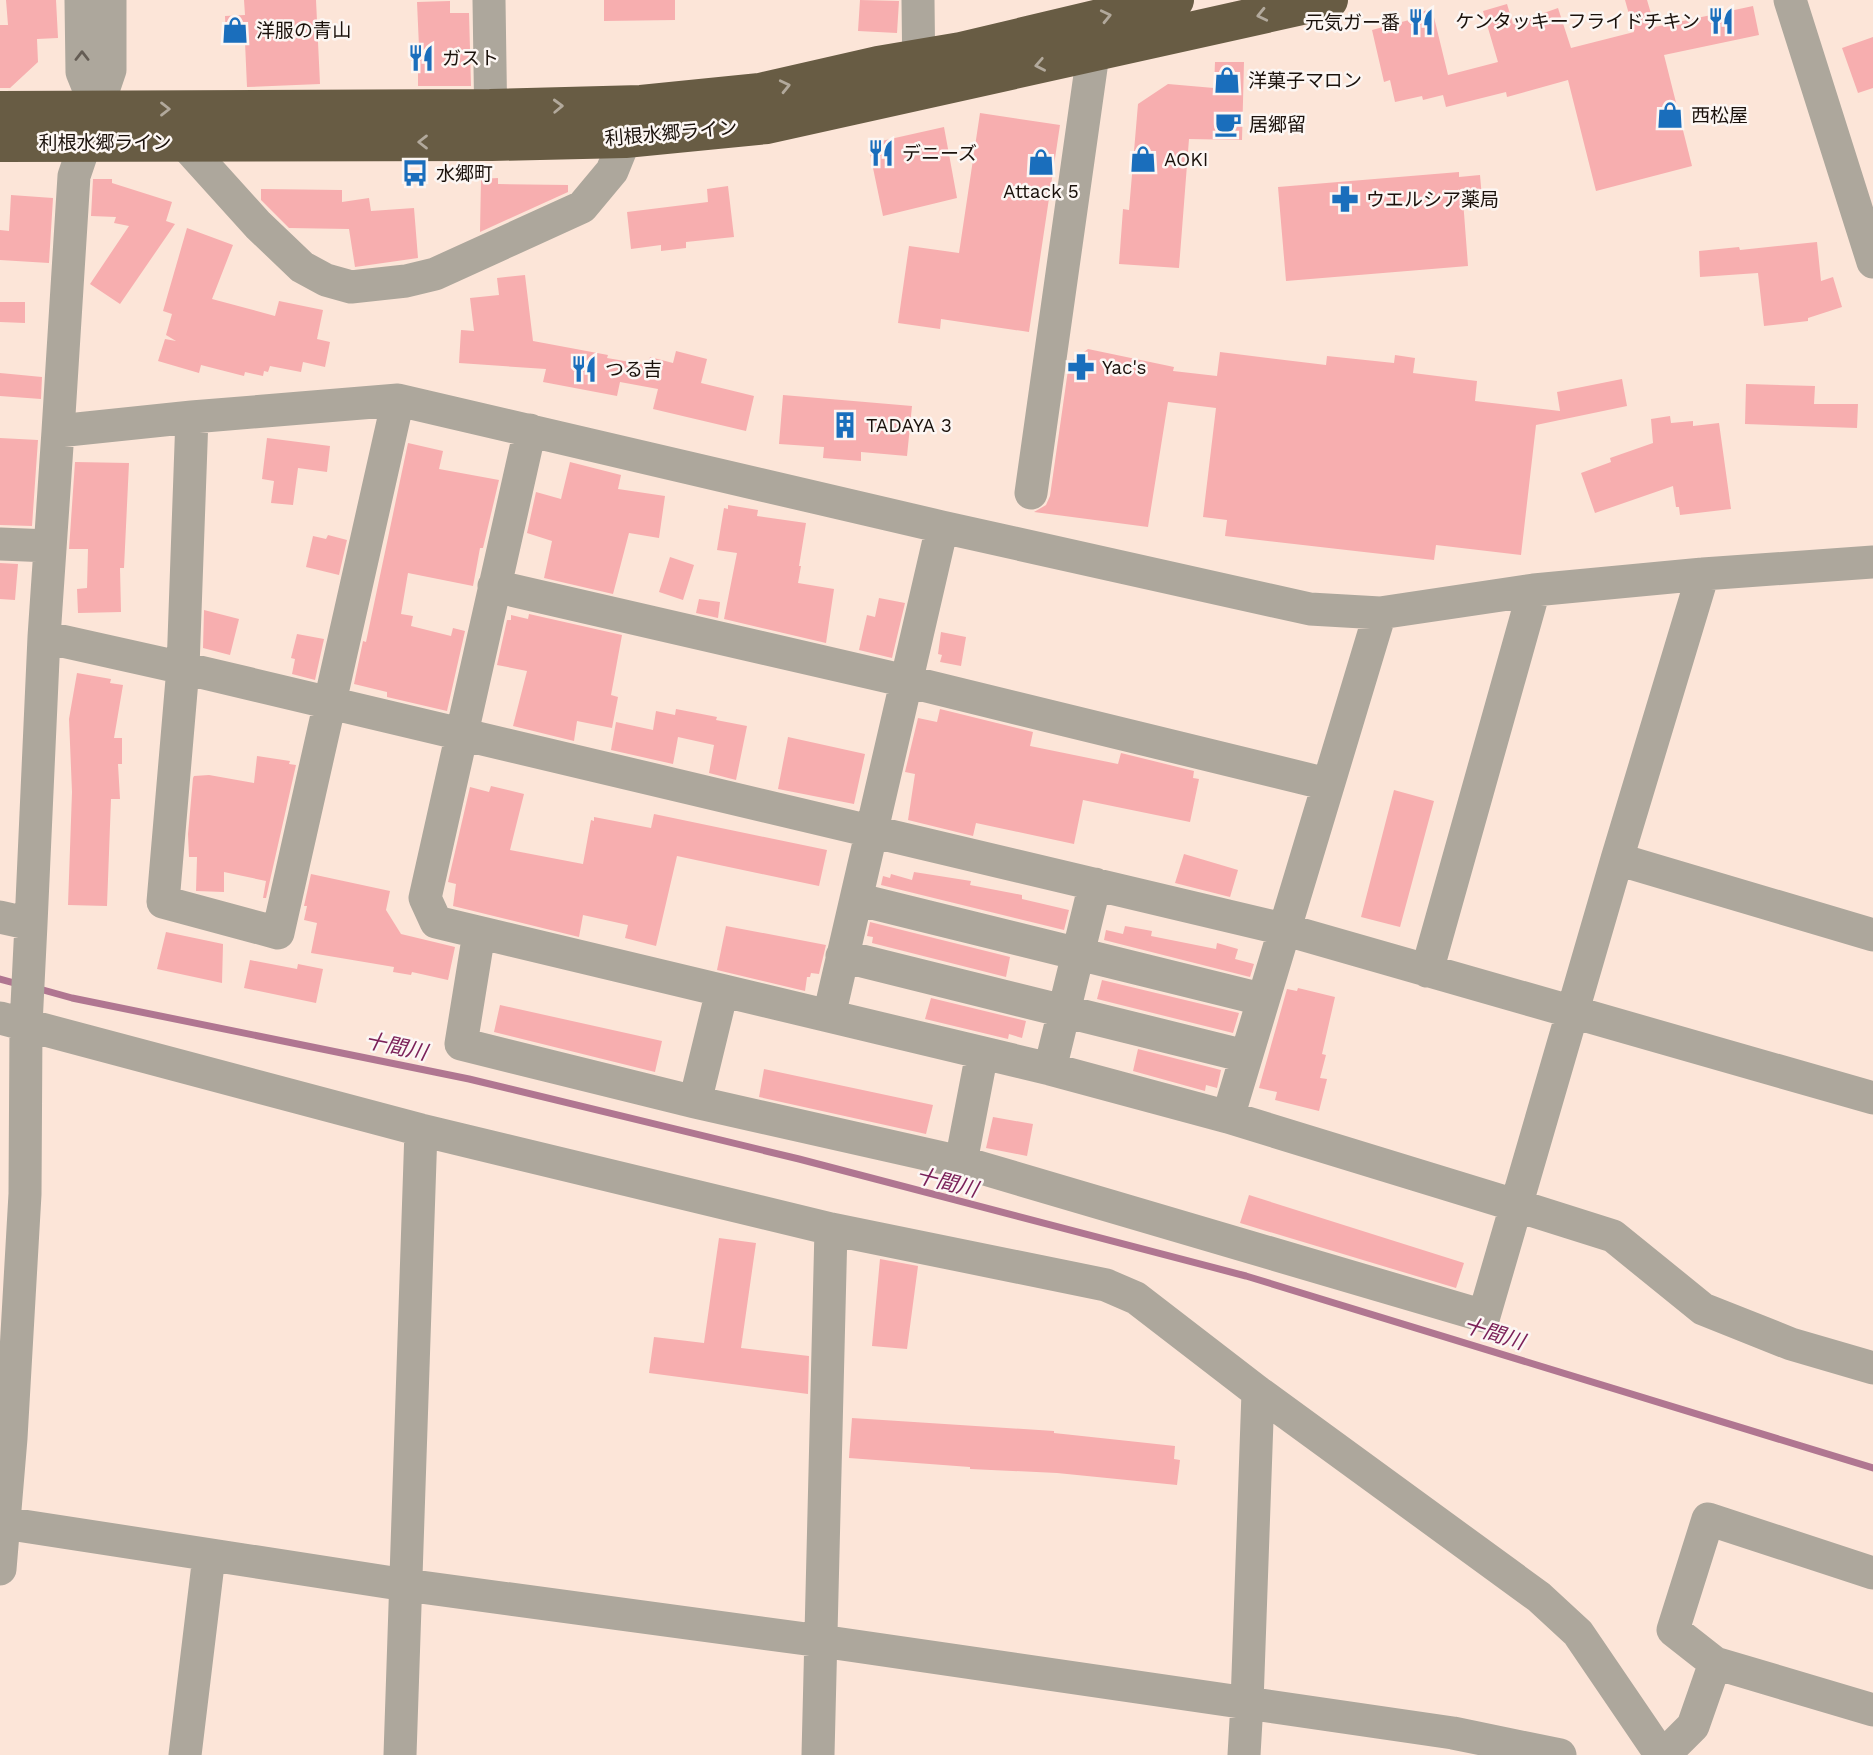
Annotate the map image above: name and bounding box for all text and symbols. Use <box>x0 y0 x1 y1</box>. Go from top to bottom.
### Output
restaurant icon: ケンタッキーフライドチキン <box>1706 6 1736 36</box>
one-way arrow <box>1256 7 1268 22</box>
restaurant icon: 元気ガー番 <box>1406 7 1436 37</box>
one-way arrow <box>1099 10 1111 25</box>
place label: ケンタッキーフライドチキン <box>1455 10 1700 33</box>
place label: 元気ガー番 <box>1305 11 1400 34</box>
shop icon: 洋服の青山 <box>220 15 250 45</box>
place label: 洋服の青山 <box>256 19 351 42</box>
restaurant icon: ガスト <box>406 43 436 73</box>
place label: ガスト <box>442 47 499 70</box>
one-way arrow <box>74 50 90 61</box>
one-way arrow <box>1034 56 1046 71</box>
shop icon: 洋菓子マロン <box>1212 65 1242 95</box>
place label: 洋菓子マロン <box>1248 69 1362 92</box>
one-way arrow <box>779 80 791 94</box>
one-way arrow <box>553 99 564 114</box>
shop icon: 西松屋 <box>1655 100 1685 130</box>
one-way arrow <box>160 101 171 117</box>
place label: 西松屋 <box>1691 104 1748 127</box>
cafe icon: 居郷留 <box>1213 109 1243 139</box>
place label: 居郷留 <box>1249 113 1306 136</box>
street label: 利根水郷ライン <box>604 116 738 150</box>
street label: 利根水郷ライン <box>38 131 172 154</box>
one-way arrow <box>418 134 428 150</box>
restaurant icon: デニーズ <box>866 138 896 168</box>
place label: デニーズ <box>902 142 977 165</box>
shop icon: AOKI <box>1128 144 1158 174</box>
shop icon: Attack 5 <box>1026 147 1056 177</box>
place label: AOKI <box>1164 148 1208 171</box>
bus stop icon: 水郷町 <box>400 158 430 188</box>
place label: 水郷町 <box>436 162 493 185</box>
place label: Attack 5 <box>1003 180 1079 203</box>
pharmacy icon: ウエルシア薬局 <box>1330 184 1360 214</box>
place label: ウエルシア薬局 <box>1366 188 1499 211</box>
pharmacy icon: Yac's <box>1066 352 1096 382</box>
restaurant icon: つる吉 <box>569 354 599 384</box>
place label: Yac's <box>1102 356 1147 379</box>
place label: つる吉 <box>605 358 662 381</box>
building icon: TADAYA 3 <box>830 410 860 440</box>
place label: TADAYA 3 <box>866 414 952 437</box>
water label: 十間川 <box>363 1027 431 1065</box>
water label: 十間川 <box>913 1162 983 1202</box>
water label: 十間川 <box>1460 1312 1530 1355</box>

